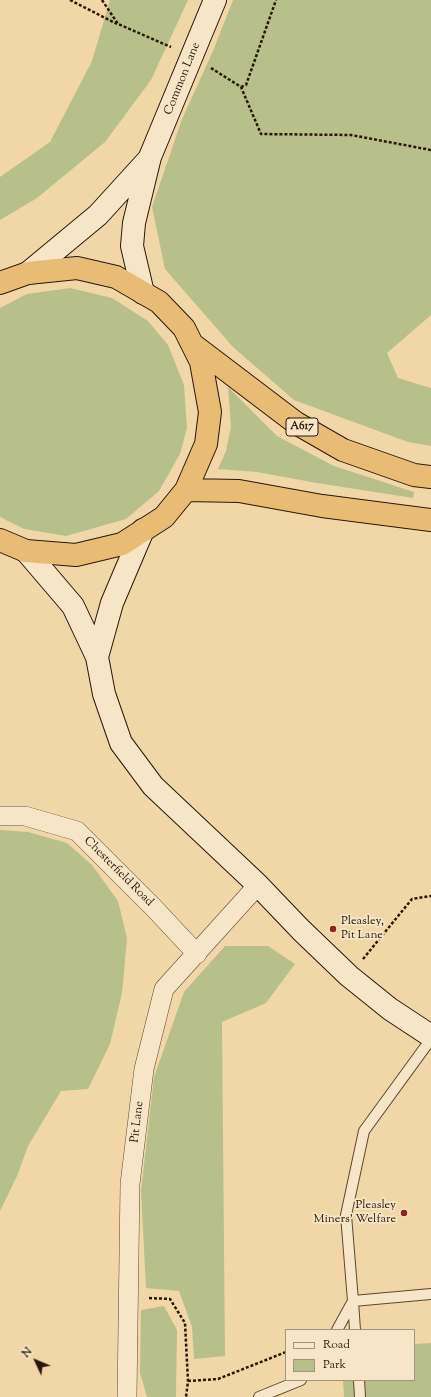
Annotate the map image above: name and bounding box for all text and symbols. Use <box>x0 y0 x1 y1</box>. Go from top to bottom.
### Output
street label: Common Lane <box>162 41 204 117</box>
road number: A617 <box>286 418 318 436</box>
street label: Chesterfield Road <box>80 834 156 910</box>
place label: Pleasley, Pit Lane <box>341 915 384 943</box>
marker: Pleasley, Pit Lane <box>328 924 338 934</box>
street label: Pit Lane <box>128 1100 148 1144</box>
place label: Pleasley Miners' Welfare <box>313 1199 396 1227</box>
marker: Pleasley Miners' Welfare <box>399 1208 409 1218</box>
legend <box>285 1329 415 1381</box>
text: Road <box>323 1336 350 1354</box>
north arrow <box>16 1341 56 1381</box>
text: N <box>19 1344 36 1361</box>
text: Park <box>323 1356 346 1374</box>

